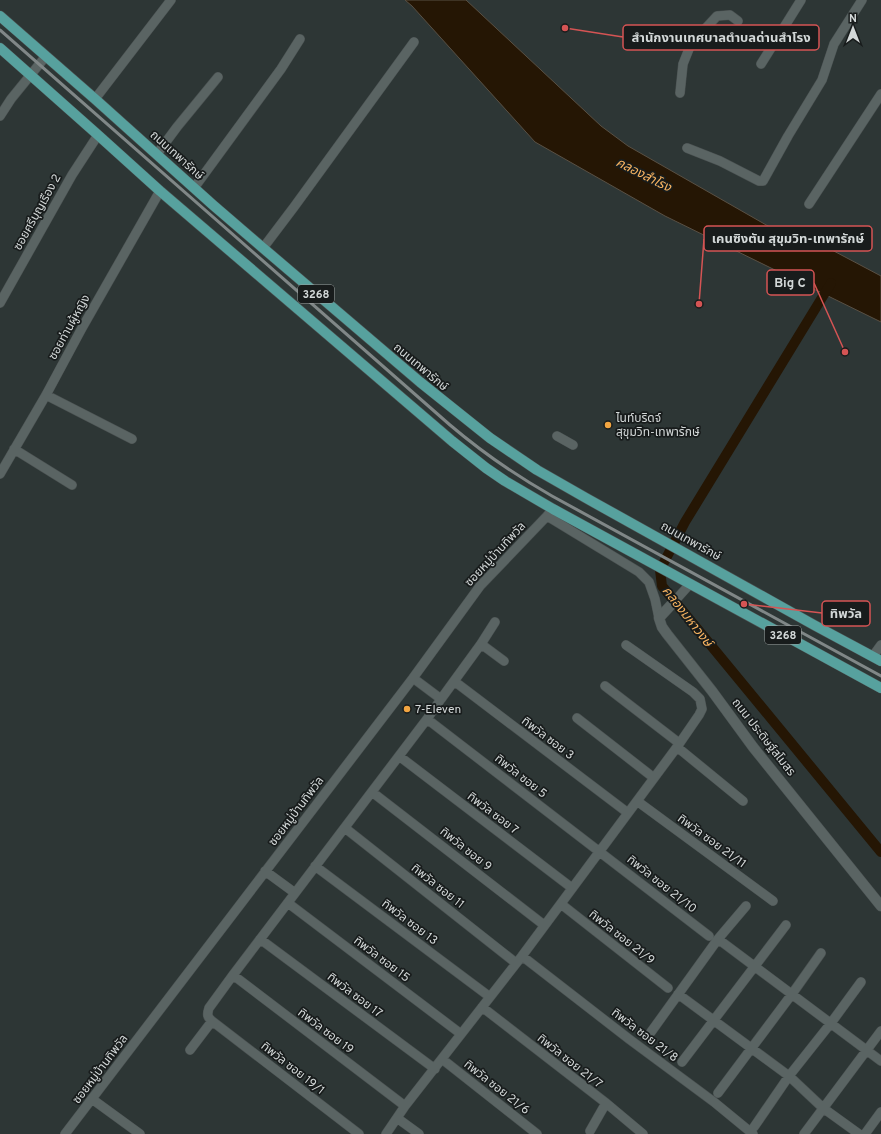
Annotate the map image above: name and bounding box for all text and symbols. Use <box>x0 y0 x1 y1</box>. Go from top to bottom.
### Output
north arrow <box>833 8 873 48</box>
text: N <box>849 12 857 26</box>
callout: สำนักงานเทศบาลตำบลด่านสำโรง <box>623 25 819 50</box>
text: สำนักงานเทศบาลตำบลด่านสำโรง <box>631 31 811 47</box>
street label: ถนนเทพารักษ์ <box>146 127 207 184</box>
water label: คลองสำโรง <box>613 155 674 197</box>
street label: ซอยศรีบุญเรือง 2 <box>10 171 65 254</box>
callout: เคนซิงตัน สุขุมวิท-เทพารักษ์ <box>704 226 872 251</box>
text: เคนซิงตัน สุขุมวิท-เทพารักษ์ <box>712 232 864 248</box>
callout: Big C <box>767 270 814 295</box>
text: Big C <box>774 276 806 292</box>
road number: 3268 <box>298 285 334 303</box>
street label: ซอยท่านผู้หญิง <box>45 292 94 363</box>
street label: ถนนเทพารักษ์ <box>390 340 451 396</box>
place label: ไนท์บริดจ์ สุขุมวิท-เทพารักษ์ <box>615 411 700 441</box>
marker: ไนท์บริดจ์ สุขุมวิท-เทพารักษ์ <box>603 420 613 430</box>
street label: ซอยหมู่บ้านทิพวัล <box>462 519 530 590</box>
street label: ถนนเทพารักษ์ <box>657 519 724 565</box>
water label: คลองมหาวงษ์ <box>658 584 717 653</box>
callout: ทิพวัล <box>822 601 870 626</box>
text: ทิพวัล <box>830 607 862 623</box>
road number: 3268 <box>765 626 801 644</box>
street label: ถนน ประดิษฐ์สโมสร <box>728 696 799 780</box>
place label: 7-Eleven <box>415 702 461 718</box>
marker: 7-Eleven <box>402 704 412 714</box>
street label: ทิพวัล ซอย 3 <box>518 714 577 764</box>
street label: ทิพวัล ซอย 5 <box>491 751 550 802</box>
street label: ซอยหมู่บ้านทิพวัล <box>265 774 328 850</box>
street label: ทิพวัล ซอย 7 <box>463 789 521 838</box>
street label: ทิพวัล ซอย 21/11 <box>674 811 749 872</box>
street label: ทิพวัล ซอย 9 <box>436 824 495 875</box>
street label: ทิพวัล ซอย 21/10 <box>623 852 700 917</box>
street label: ทิพวัล ซอย 11 <box>407 861 467 913</box>
street label: ทิพวัล ซอย 13 <box>378 896 441 949</box>
street label: ทิพวัล ซอย 21/9 <box>585 907 658 969</box>
street label: ทิพวัล ซอย 15 <box>350 933 413 986</box>
street label: ทิพวัล ซอย 17 <box>323 970 385 1022</box>
street label: ทิพวัล ซอย 19 <box>294 1005 357 1058</box>
street label: ทิพวัล ซอย 21/8 <box>608 1005 681 1066</box>
street label: ทิพวัล ซอย 21/7 <box>533 1031 605 1092</box>
street label: ซอยหมู่บ้านทิพวัล <box>69 1032 132 1108</box>
street label: ทิพวัล ซอย 19/1 <box>257 1039 328 1099</box>
street label: ทิพวัล ซอย 21/6 <box>460 1057 533 1119</box>

